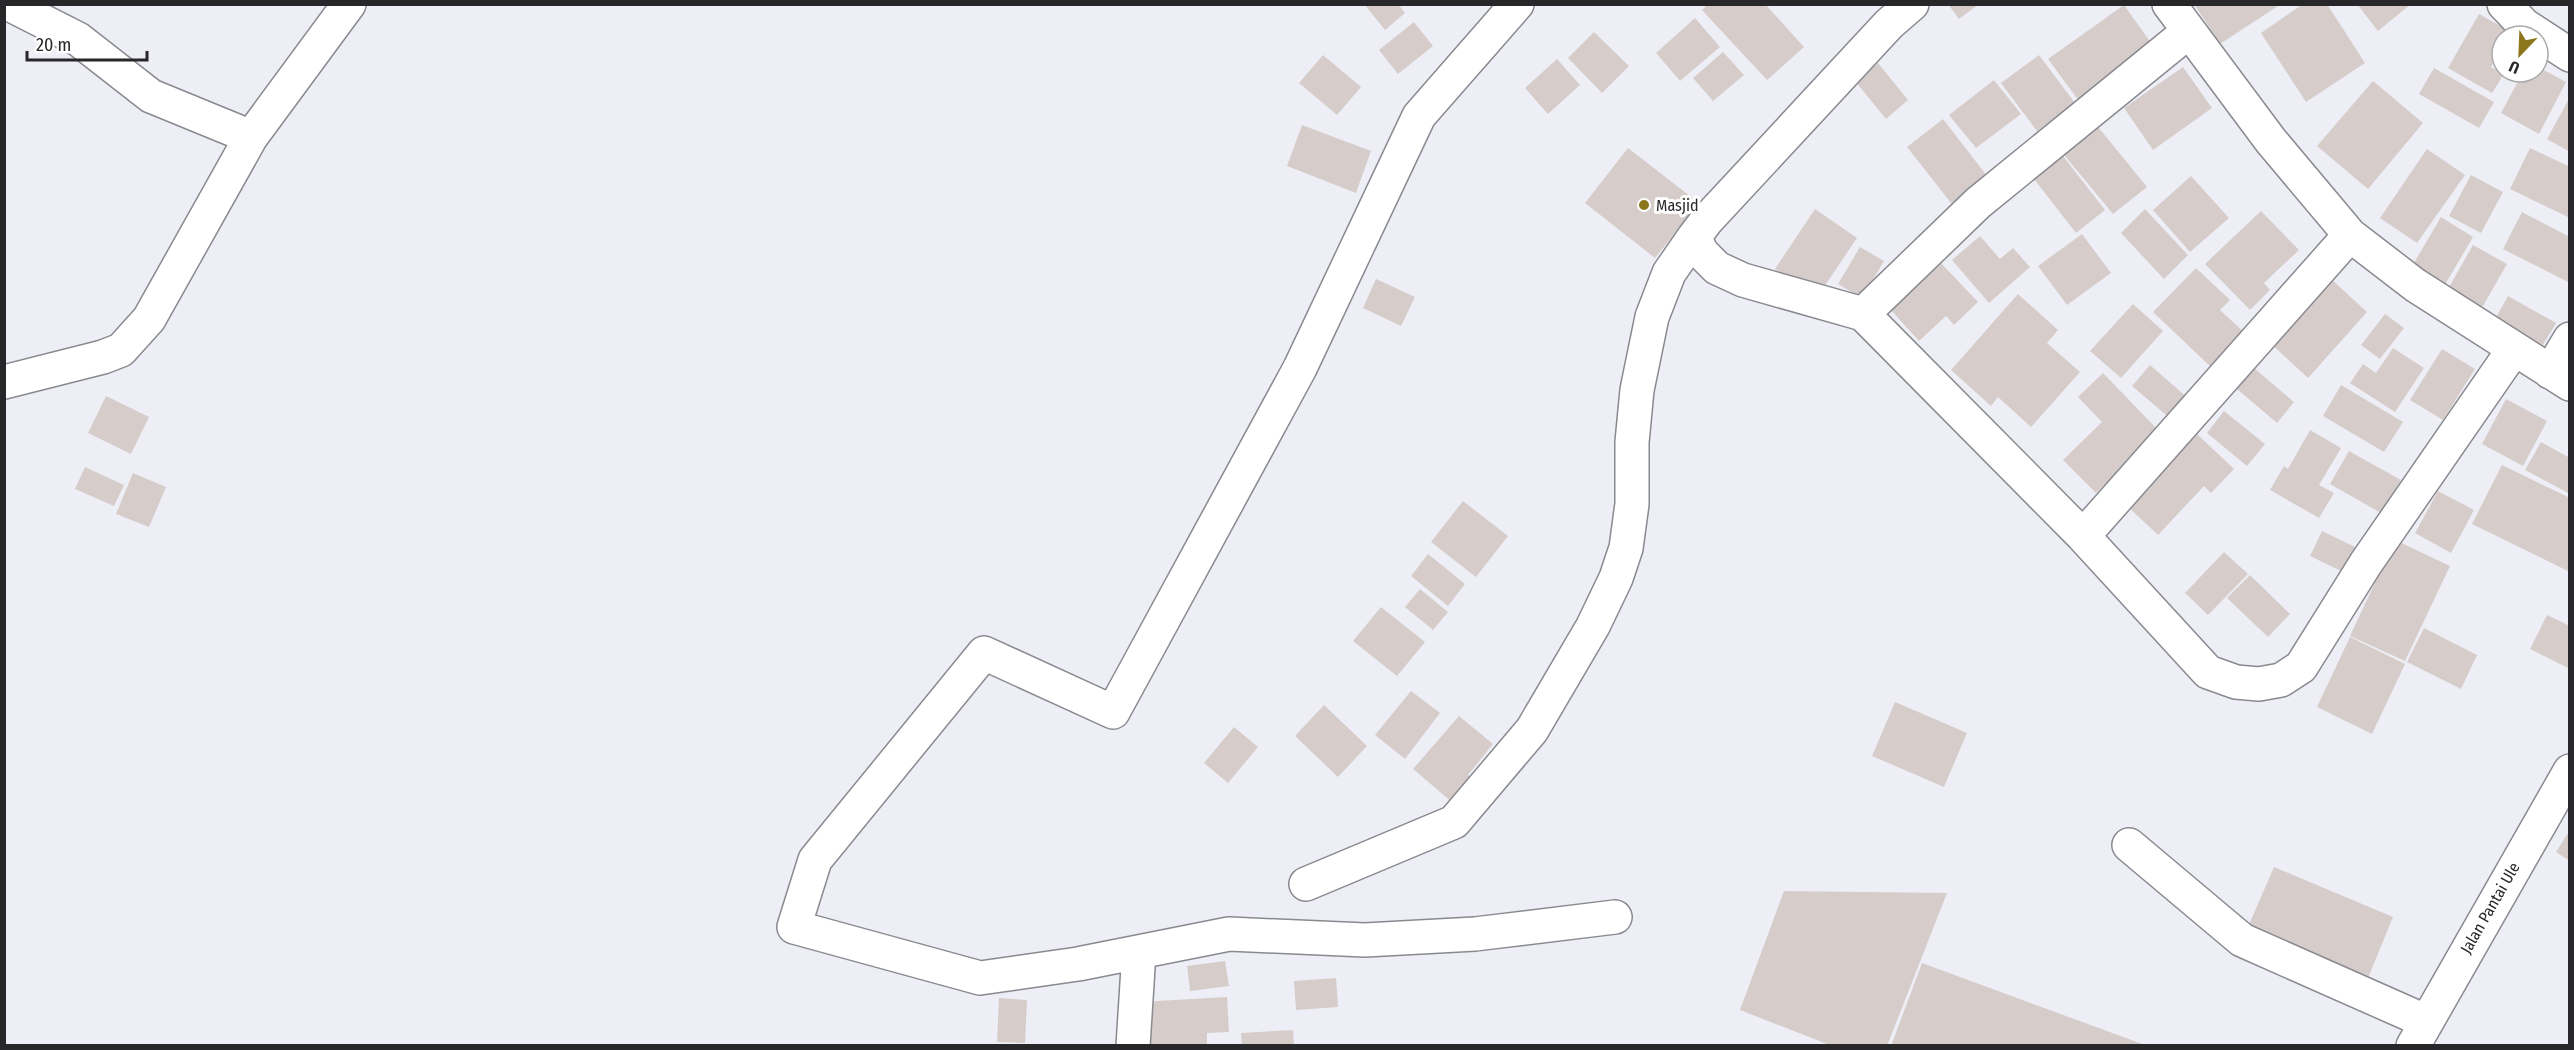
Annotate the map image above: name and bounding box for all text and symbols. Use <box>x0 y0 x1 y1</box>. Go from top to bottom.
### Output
scale bar <box>27 24 147 62</box>
north arrow <box>2490 24 2550 84</box>
text: 20 m <box>36 34 71 56</box>
text: U <box>2506 57 2522 78</box>
place label: Masjid <box>1656 196 1699 215</box>
marker: Masjid <box>1637 198 1651 212</box>
street label: Jalan Pantai Ule <box>2456 859 2524 957</box>

